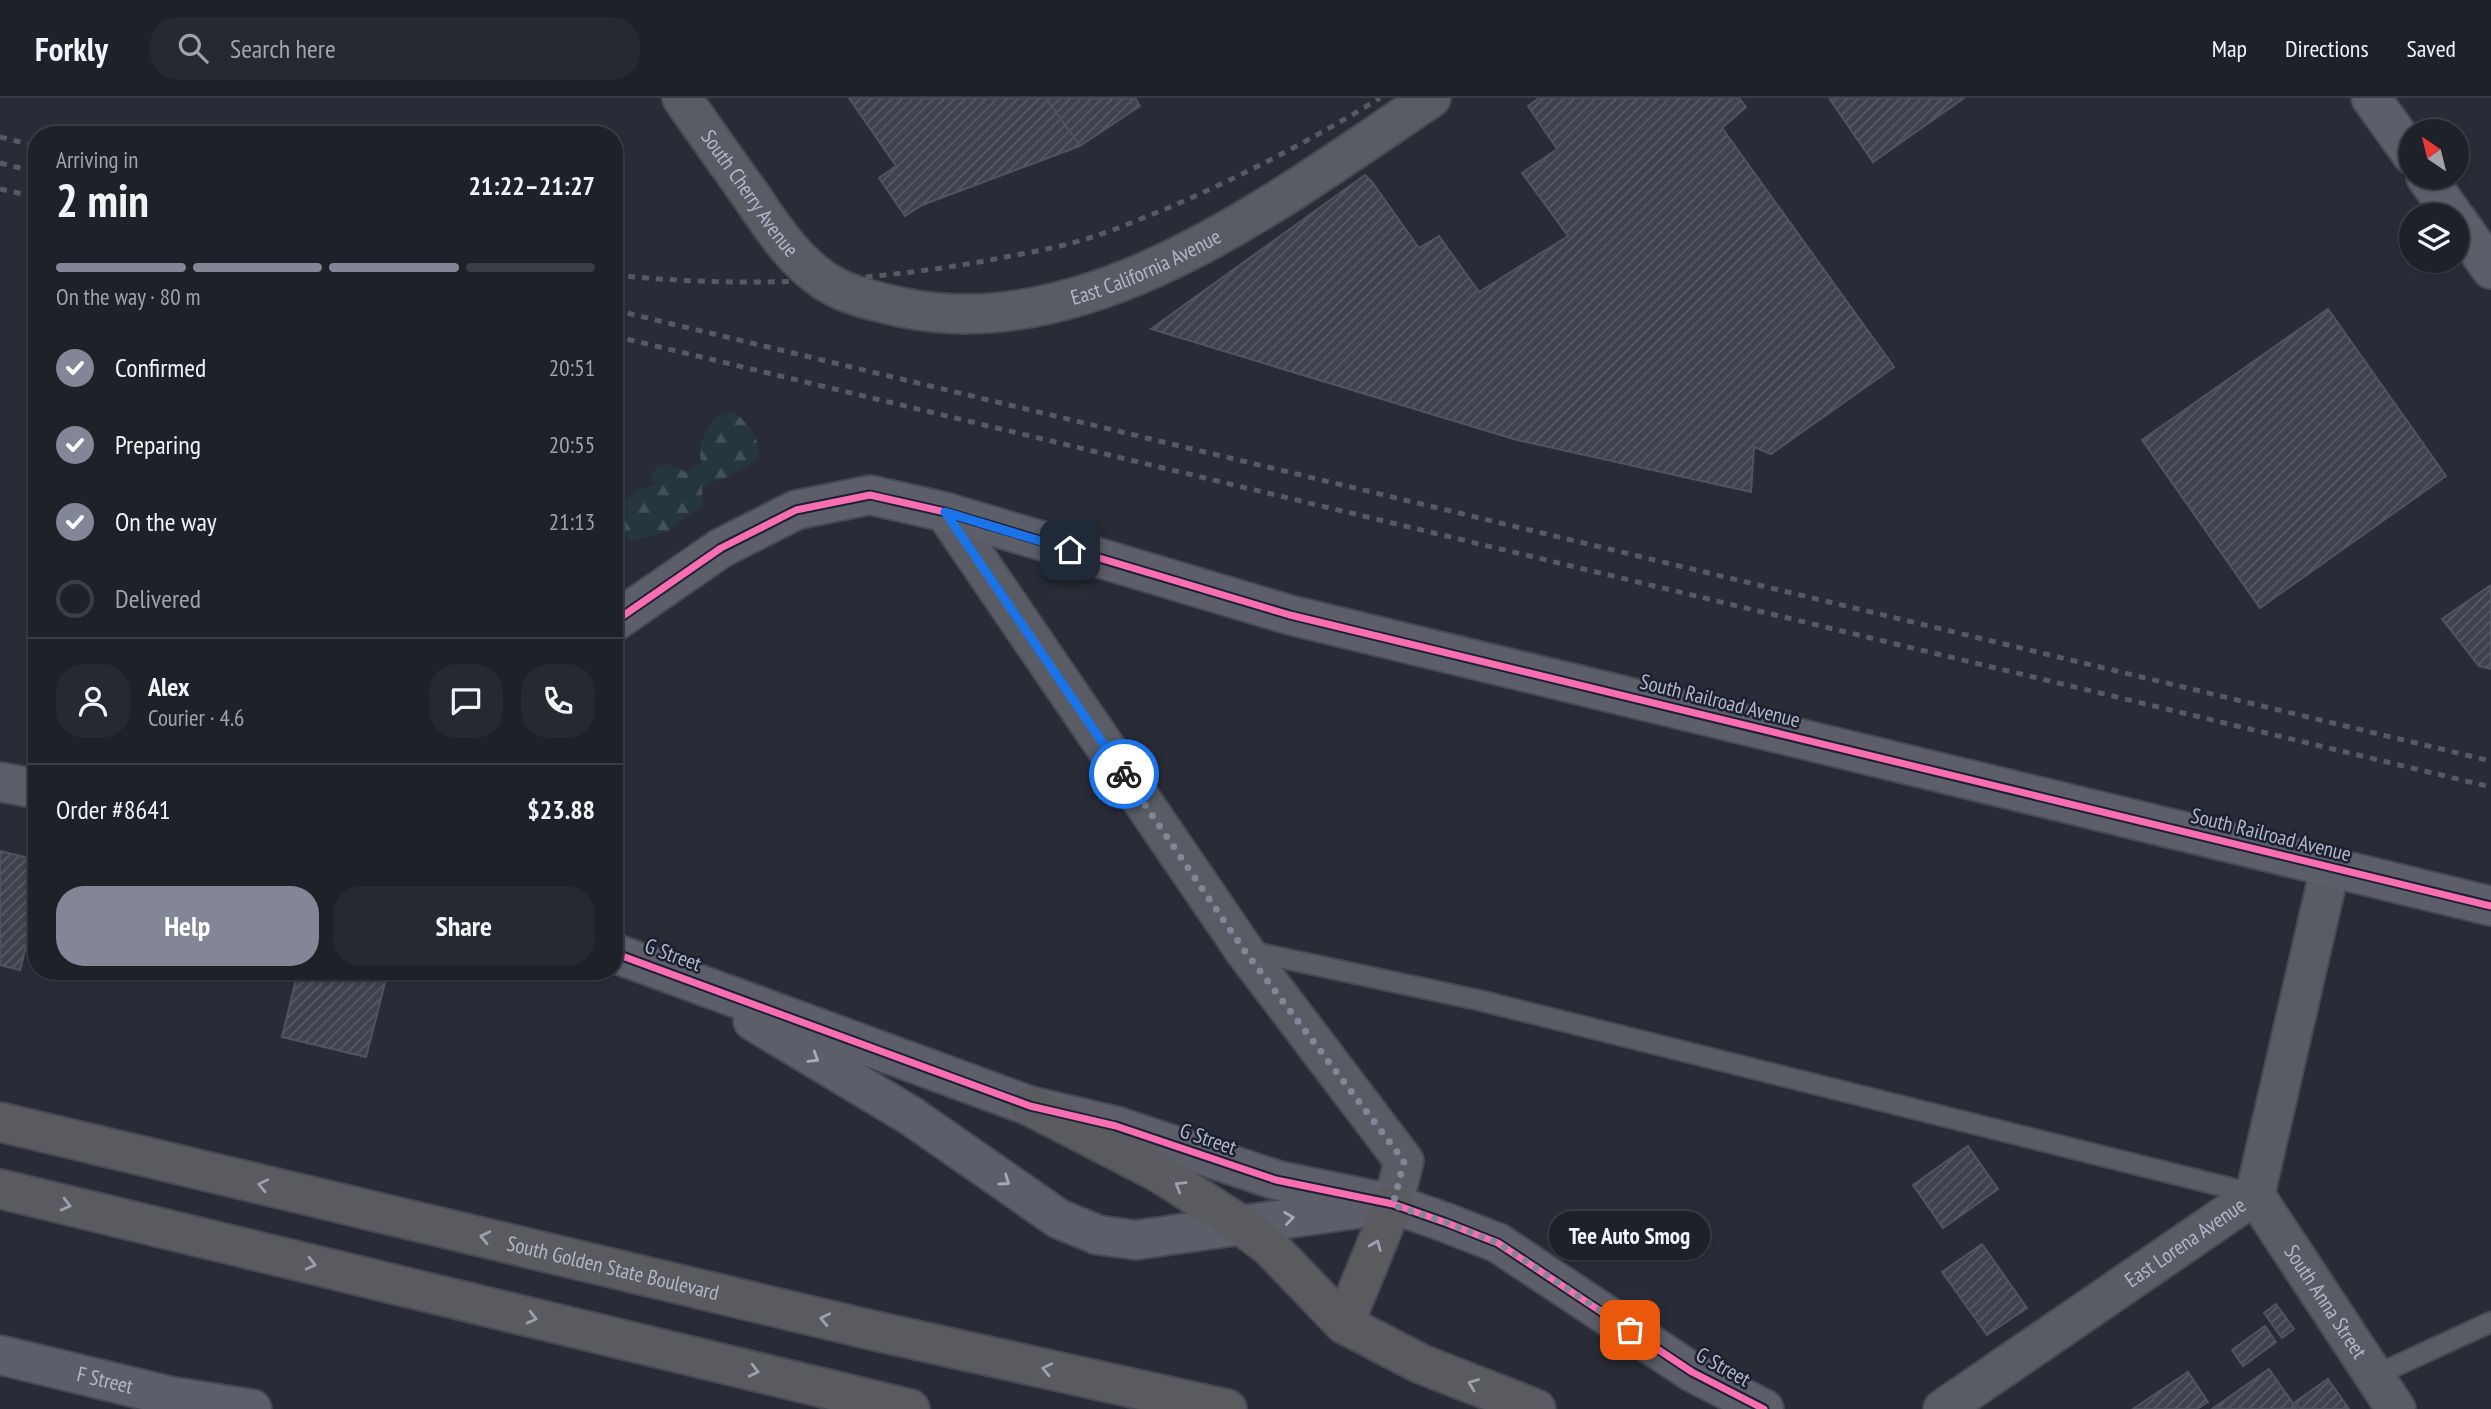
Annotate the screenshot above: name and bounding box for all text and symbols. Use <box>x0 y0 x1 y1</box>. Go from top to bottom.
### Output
search box <box>150 17 640 80</box>
text: Forkly <box>35 27 108 70</box>
icon: search <box>174 29 212 67</box>
text: Search here <box>230 32 336 65</box>
text: Map <box>2212 33 2247 64</box>
text: Directions <box>2285 33 2369 64</box>
text: Saved <box>2407 33 2456 64</box>
north arrow <box>2399 119 2469 189</box>
map controls <box>2399 119 2469 273</box>
street label: South Cherry Avenue <box>695 124 805 263</box>
text: Arriving in <box>56 145 138 174</box>
text: 21:22–21:27 <box>468 169 595 202</box>
text: 2 min <box>56 170 149 230</box>
button: layers <box>2399 203 2469 273</box>
street label: East California Avenue <box>1067 223 1225 311</box>
text: On the way · 80 m <box>56 282 200 311</box>
icon: check <box>56 349 94 387</box>
text: Confirmed <box>115 351 206 384</box>
text: 20:51 <box>549 353 595 382</box>
icon: check <box>56 426 94 464</box>
text: Preparing <box>115 428 201 461</box>
text: 20:55 <box>549 430 595 459</box>
icon: check <box>56 503 94 541</box>
text: On the way <box>115 505 217 538</box>
text: 21:13 <box>549 507 595 536</box>
pin <box>1040 520 1100 580</box>
icon: home <box>1051 531 1089 569</box>
text: Delivered <box>115 582 201 615</box>
button: person <box>56 664 130 738</box>
button: chat <box>429 664 503 738</box>
button: phone <box>521 664 595 738</box>
street label: South Railroad Avenue <box>1637 668 1803 733</box>
text: Alex <box>148 670 189 703</box>
text: Courier · 4.6 <box>148 703 244 732</box>
courier <box>1089 739 1159 809</box>
icon: bike <box>1105 755 1143 793</box>
text: Order #8641 <box>56 793 171 826</box>
text: $23.88 <box>527 793 595 826</box>
street label: South Railroad Avenue <box>2188 802 2354 867</box>
button: Help <box>56 886 319 966</box>
button: Share <box>333 886 595 966</box>
street label: G Street <box>641 932 705 977</box>
one-way arrow <box>807 1050 820 1063</box>
street label: G Street <box>1176 1116 1240 1161</box>
one-way arrow <box>997 1173 1010 1185</box>
one-way arrow <box>257 1179 269 1193</box>
one-way arrow <box>1175 1182 1188 1195</box>
street label: East Lorena Avenue <box>2119 1191 2251 1293</box>
one-way arrow <box>60 1197 72 1211</box>
one-way arrow <box>1283 1211 1295 1226</box>
callout: Tee Auto Smog <box>1550 1211 1710 1260</box>
text: Tee Auto Smog <box>1569 1221 1690 1250</box>
street label: South Golden State Boulevard <box>504 1229 722 1306</box>
one-way arrow <box>479 1231 491 1246</box>
one-way arrow <box>1368 1240 1382 1253</box>
street label: South Anna Street <box>2279 1240 2373 1364</box>
one-way arrow <box>305 1256 317 1270</box>
pin <box>1600 1300 1660 1360</box>
one-way arrow <box>526 1310 538 1324</box>
icon: bag <box>1611 1311 1649 1349</box>
one-way arrow <box>819 1312 831 1327</box>
street label: G Street <box>1691 1341 1755 1393</box>
street label: F Street <box>74 1360 136 1400</box>
one-way arrow <box>1041 1362 1053 1377</box>
one-way arrow <box>747 1363 759 1377</box>
one-way arrow <box>1467 1379 1479 1393</box>

